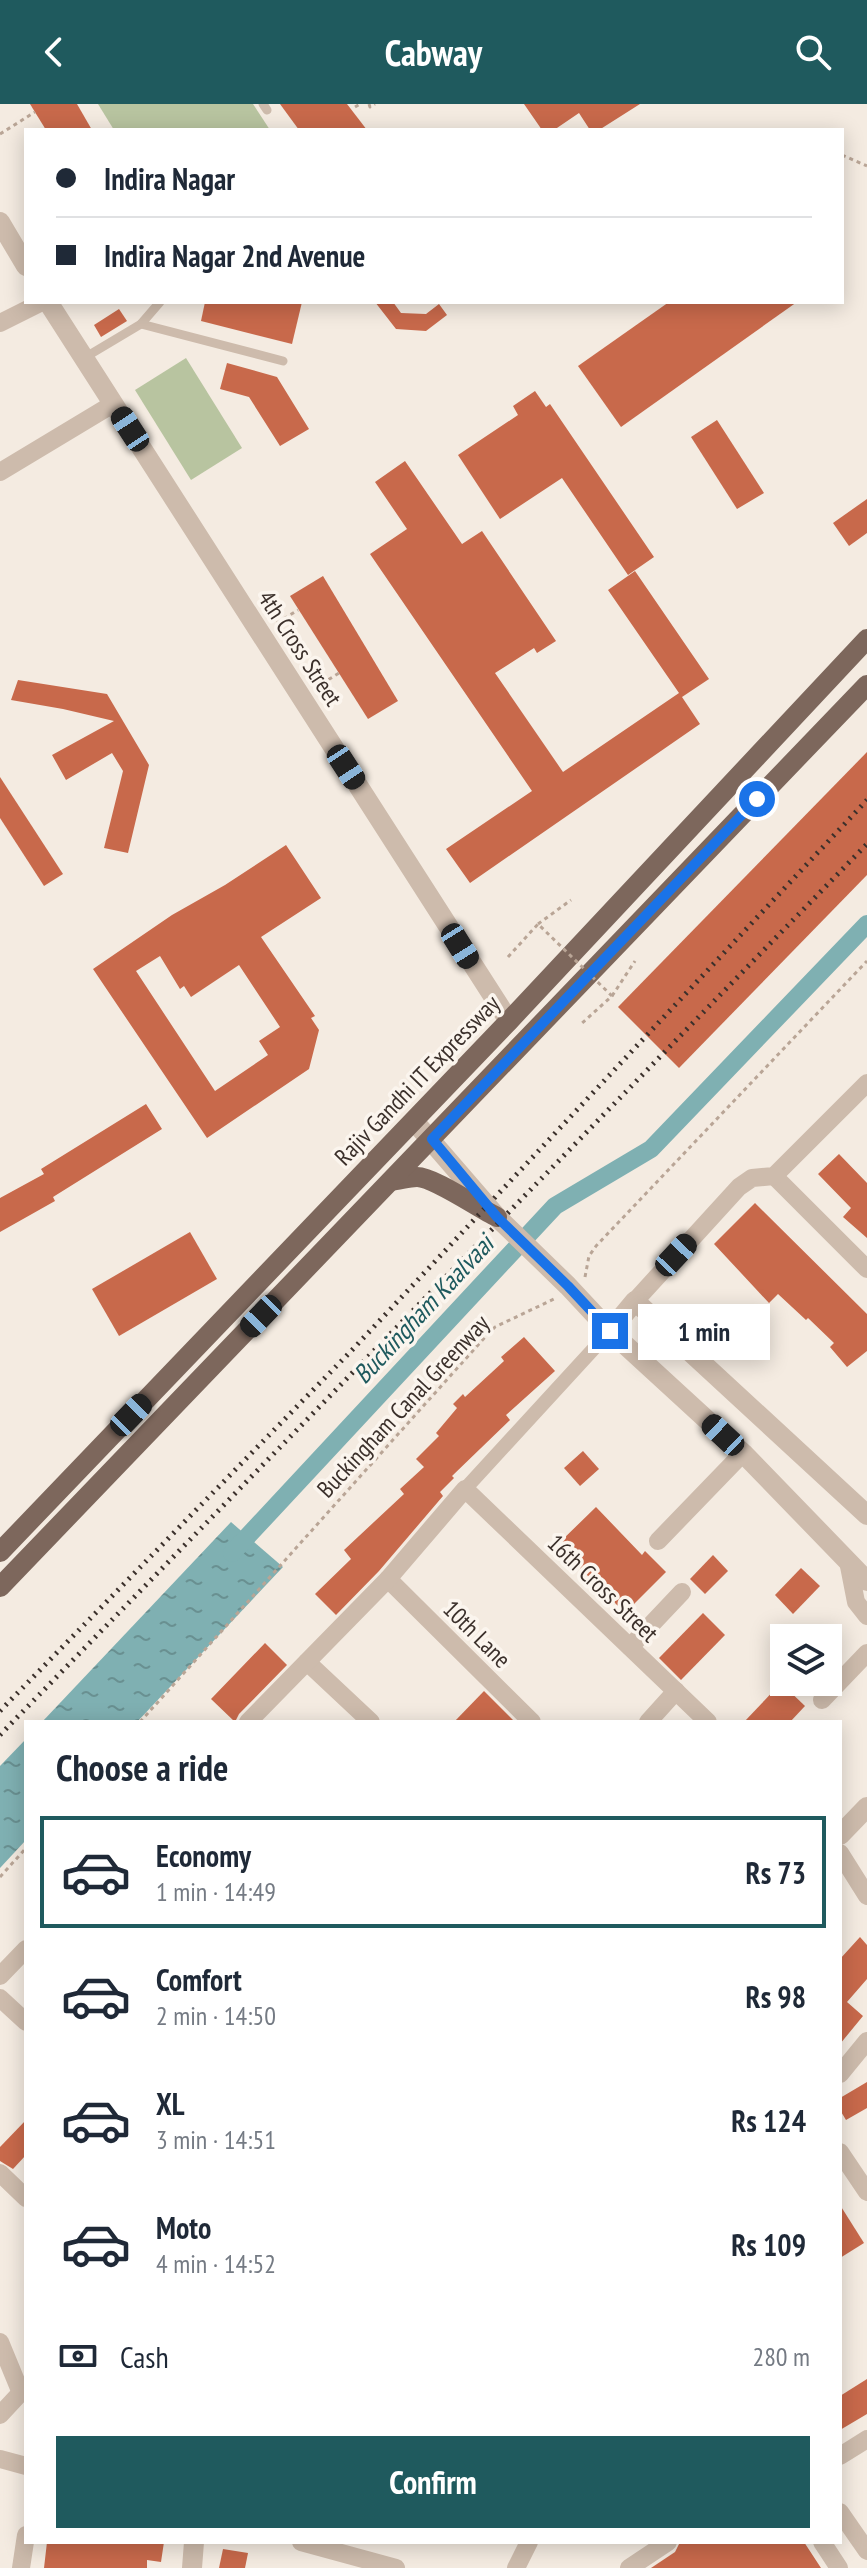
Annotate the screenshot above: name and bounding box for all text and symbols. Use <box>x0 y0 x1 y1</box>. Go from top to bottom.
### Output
text: Cabway <box>385 29 482 76</box>
icon: back <box>32 30 76 74</box>
icon: search <box>791 30 835 74</box>
text: Indira Nagar <box>104 159 235 198</box>
text: Indira Nagar 2nd Avenue <box>104 236 365 275</box>
car <box>107 402 153 456</box>
street label: 4th Cross Street <box>251 584 349 712</box>
car <box>323 740 369 794</box>
route start <box>739 781 775 817</box>
car <box>437 919 483 973</box>
street label: Rajiv Gandhi IT Expressway <box>328 988 506 1172</box>
water label: Buckingham Kaalvaai <box>346 1225 503 1390</box>
car <box>651 1229 701 1281</box>
car <box>236 1290 286 1342</box>
callout: 1 min <box>638 1303 770 1359</box>
street label: Buckingham Canal Greenway <box>310 1308 496 1504</box>
route end <box>592 1313 628 1349</box>
text: 1 min <box>678 1315 730 1348</box>
car <box>106 1389 156 1441</box>
car <box>697 1410 749 1460</box>
street label: 16th Cross Street <box>541 1527 665 1649</box>
street label: 10th Lane <box>437 1594 517 1674</box>
map controls <box>770 1624 842 1696</box>
button: layers <box>770 1624 842 1696</box>
text: Choose a ride <box>56 1744 228 1791</box>
icon: car <box>60 1836 132 1908</box>
text: Economy <box>156 1836 251 1875</box>
text: Rs 73 <box>746 1853 806 1892</box>
text: 1 min · 14:49 <box>156 1875 276 1908</box>
icon: car <box>60 1960 132 2032</box>
text: Comfort <box>156 1960 242 1999</box>
text: Rs 98 <box>746 1977 806 2016</box>
text: 2 min · 14:50 <box>156 1999 276 2032</box>
icon: car <box>60 2084 132 2156</box>
text: XL <box>156 2084 185 2123</box>
text: Rs 124 <box>731 2101 806 2140</box>
text: 3 min · 14:51 <box>156 2123 276 2156</box>
icon: car <box>60 2208 132 2280</box>
text: Moto <box>156 2208 211 2247</box>
text: Rs 109 <box>731 2225 806 2264</box>
text: 4 min · 14:52 <box>156 2247 276 2280</box>
icon: cash <box>56 2334 100 2378</box>
text: Cash <box>120 2337 169 2376</box>
text: 280 m <box>752 2340 810 2373</box>
button: Confirm <box>56 2436 810 2528</box>

